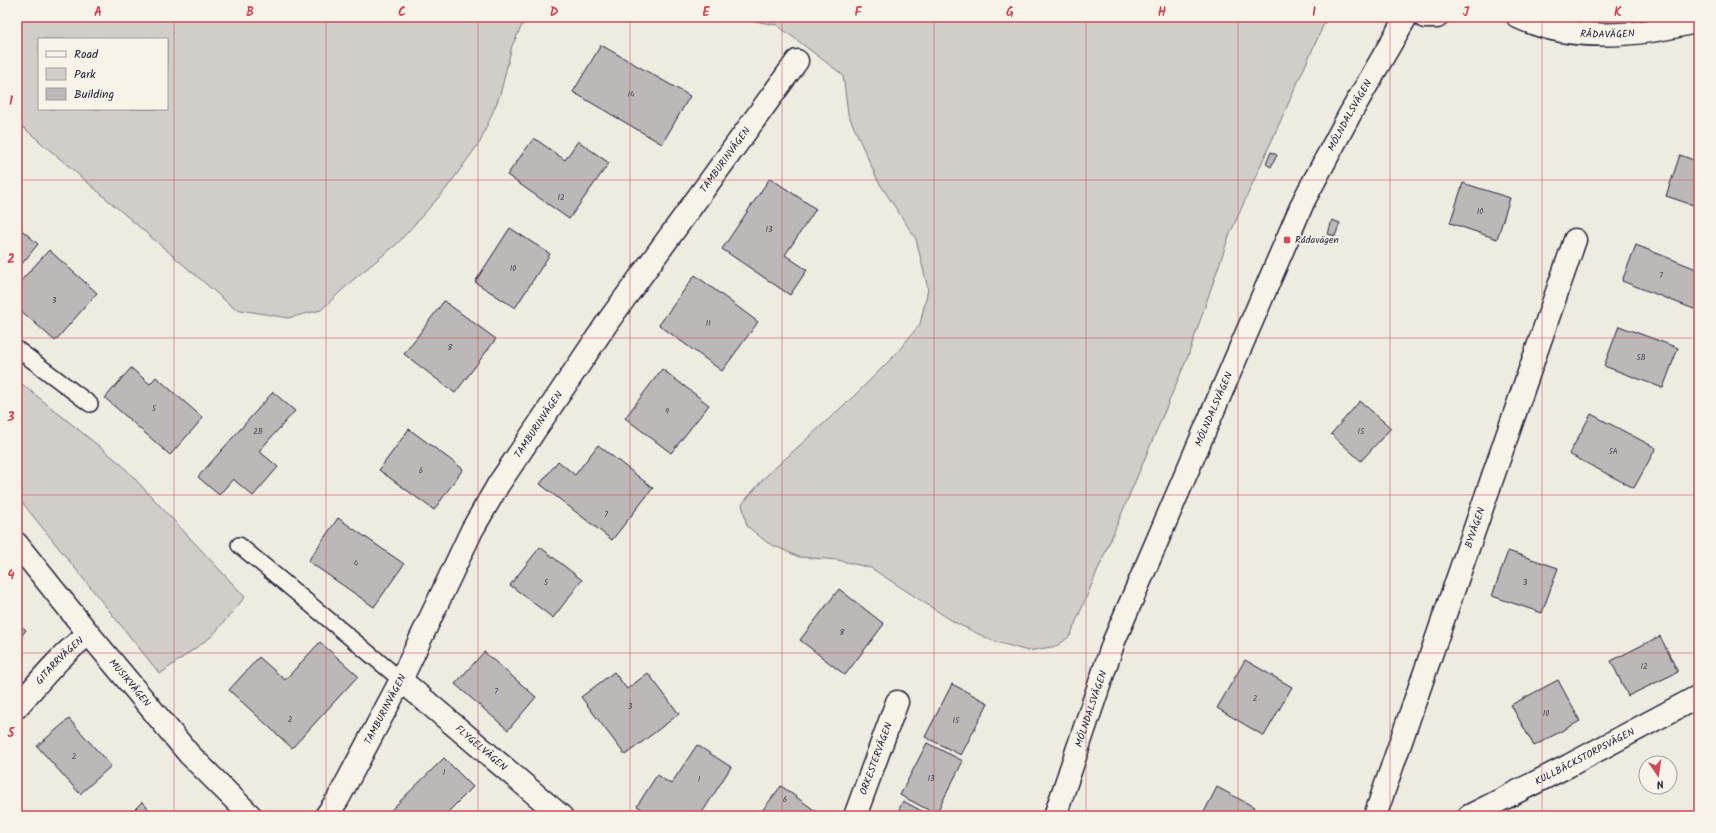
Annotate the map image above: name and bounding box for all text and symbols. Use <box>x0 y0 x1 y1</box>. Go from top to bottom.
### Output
text: A <box>94 2 102 23</box>
text: B <box>246 2 254 23</box>
text: C <box>398 2 406 23</box>
text: D <box>550 2 559 23</box>
text: E <box>702 2 710 23</box>
text: F <box>854 2 862 23</box>
text: G <box>1006 2 1014 23</box>
text: H <box>1158 2 1167 23</box>
text: I <box>1312 2 1316 23</box>
text: J <box>1463 2 1470 23</box>
text: K <box>1614 2 1622 23</box>
street label: RÅDAVÄGEN <box>1579 25 1636 43</box>
legend <box>38 38 168 110</box>
text: Road <box>74 45 99 64</box>
text: Park <box>74 65 96 84</box>
street label: MÖLNDALSVÄGEN <box>1323 76 1376 154</box>
text: Building <box>74 85 114 104</box>
house number: 14 <box>628 88 635 101</box>
text: 1 <box>9 91 13 112</box>
street label: TAMBURINVÄGEN <box>696 124 755 196</box>
house number: 12 <box>557 191 565 204</box>
house number: 10 <box>1477 205 1483 218</box>
house number: 13 <box>765 223 773 236</box>
place label: Rådavägen <box>1295 232 1339 248</box>
marker: Rådavägen <box>1282 235 1292 245</box>
text: 2 <box>7 249 15 270</box>
house number: 10 <box>510 262 516 275</box>
house number: 7 <box>1659 269 1663 282</box>
house number: 3 <box>52 294 57 307</box>
house number: 11 <box>705 317 711 330</box>
house number: 8 <box>448 341 453 354</box>
house number: 5B <box>1636 351 1646 364</box>
street label: MÖLNDALSVÄGEN <box>1191 369 1237 449</box>
street label: TAMBURINVÄGEN <box>510 388 567 461</box>
house number: 5 <box>152 402 157 415</box>
house number: 9 <box>665 405 669 418</box>
text: 3 <box>6 407 15 428</box>
house number: 2B <box>253 425 263 438</box>
house number: 15 <box>1358 425 1365 438</box>
house number: 5A <box>1608 445 1618 458</box>
house number: 6 <box>419 464 423 477</box>
street label: BYVÄGEN <box>1461 505 1490 550</box>
house number: 7 <box>604 508 608 521</box>
house number: 4 <box>354 557 359 570</box>
text: 4 <box>7 565 15 586</box>
house number: 5 <box>544 576 549 589</box>
house number: 3 <box>1523 576 1528 589</box>
house number: 8 <box>840 626 845 639</box>
street label: GITARRVÄGEN <box>32 633 87 688</box>
street label: MUSIKVÄGEN <box>105 655 155 711</box>
house number: 12 <box>1640 660 1648 673</box>
street label: MÖLNDALSVÄGEN <box>1071 668 1111 749</box>
street label: TAMBURINVÄGEN <box>360 672 411 748</box>
house number: 7 <box>494 685 498 698</box>
house number: 2 <box>1253 692 1258 705</box>
house number: 3 <box>628 700 633 713</box>
house number: 10 <box>1543 707 1549 720</box>
house number: 2 <box>288 713 293 726</box>
house number: 15 <box>953 714 960 727</box>
street label: ORKESTERVÄGEN <box>855 720 897 797</box>
street label: FLYGELVÄGEN <box>451 721 511 775</box>
text: 5 <box>7 723 16 744</box>
street label: KULLBÄCKSTORPSVÄGEN <box>1532 724 1638 790</box>
house number: 2 <box>72 750 77 763</box>
north arrow <box>1638 755 1678 795</box>
house number: 1 <box>443 766 446 779</box>
house number: 13 <box>927 772 935 785</box>
house number: 1 <box>698 773 701 786</box>
text: N <box>1655 774 1665 793</box>
house number: 6 <box>783 793 787 806</box>

